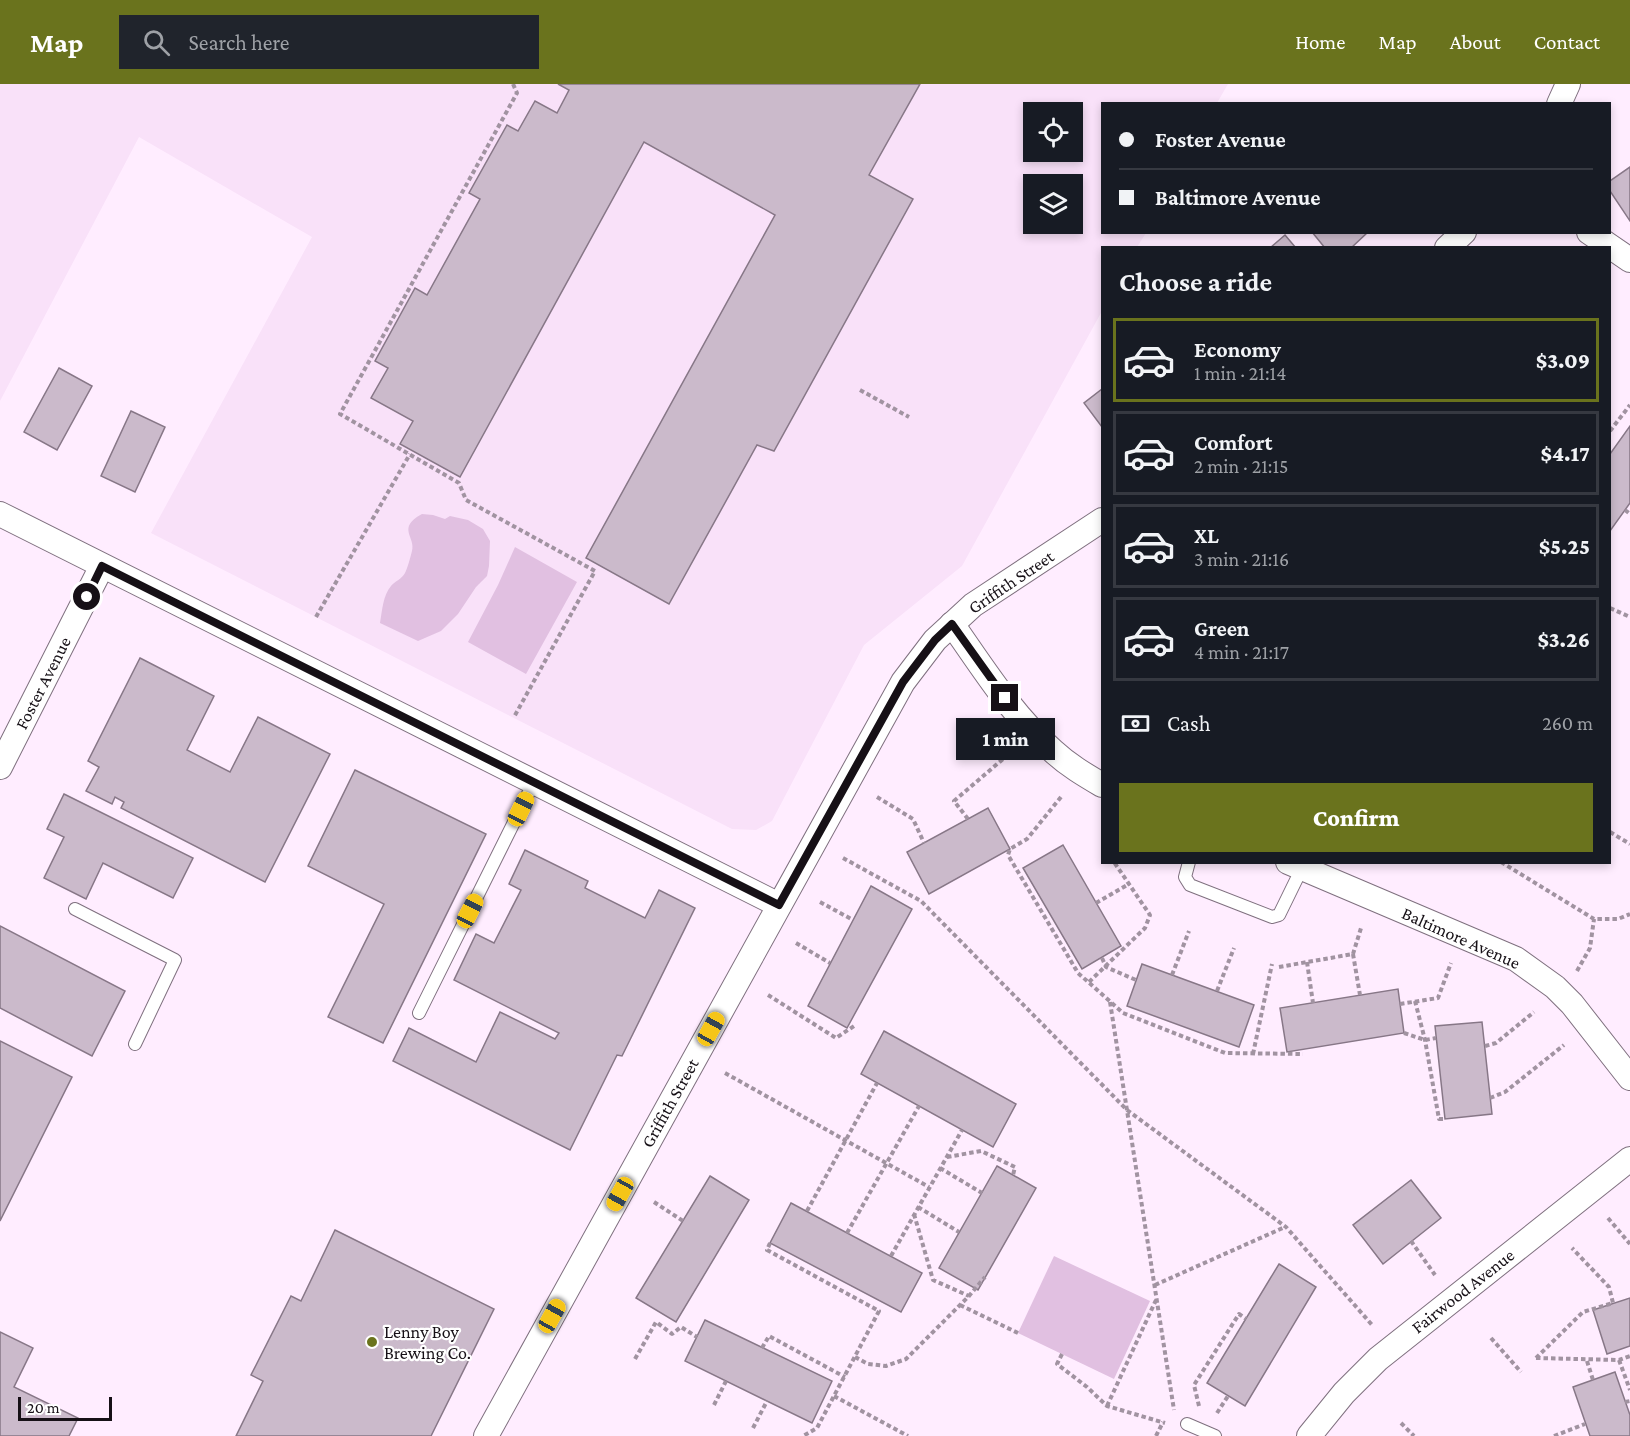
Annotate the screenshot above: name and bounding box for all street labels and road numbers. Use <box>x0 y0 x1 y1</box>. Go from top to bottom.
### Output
street label: Griffith Street <box>965 546 1058 618</box>
street label: Foster Avenue <box>11 633 75 733</box>
street label: Baltimore Avenue <box>1399 903 1523 973</box>
street label: Griffith Street <box>637 1054 703 1151</box>
street label: Fairwood Avenue <box>1408 1245 1518 1337</box>

